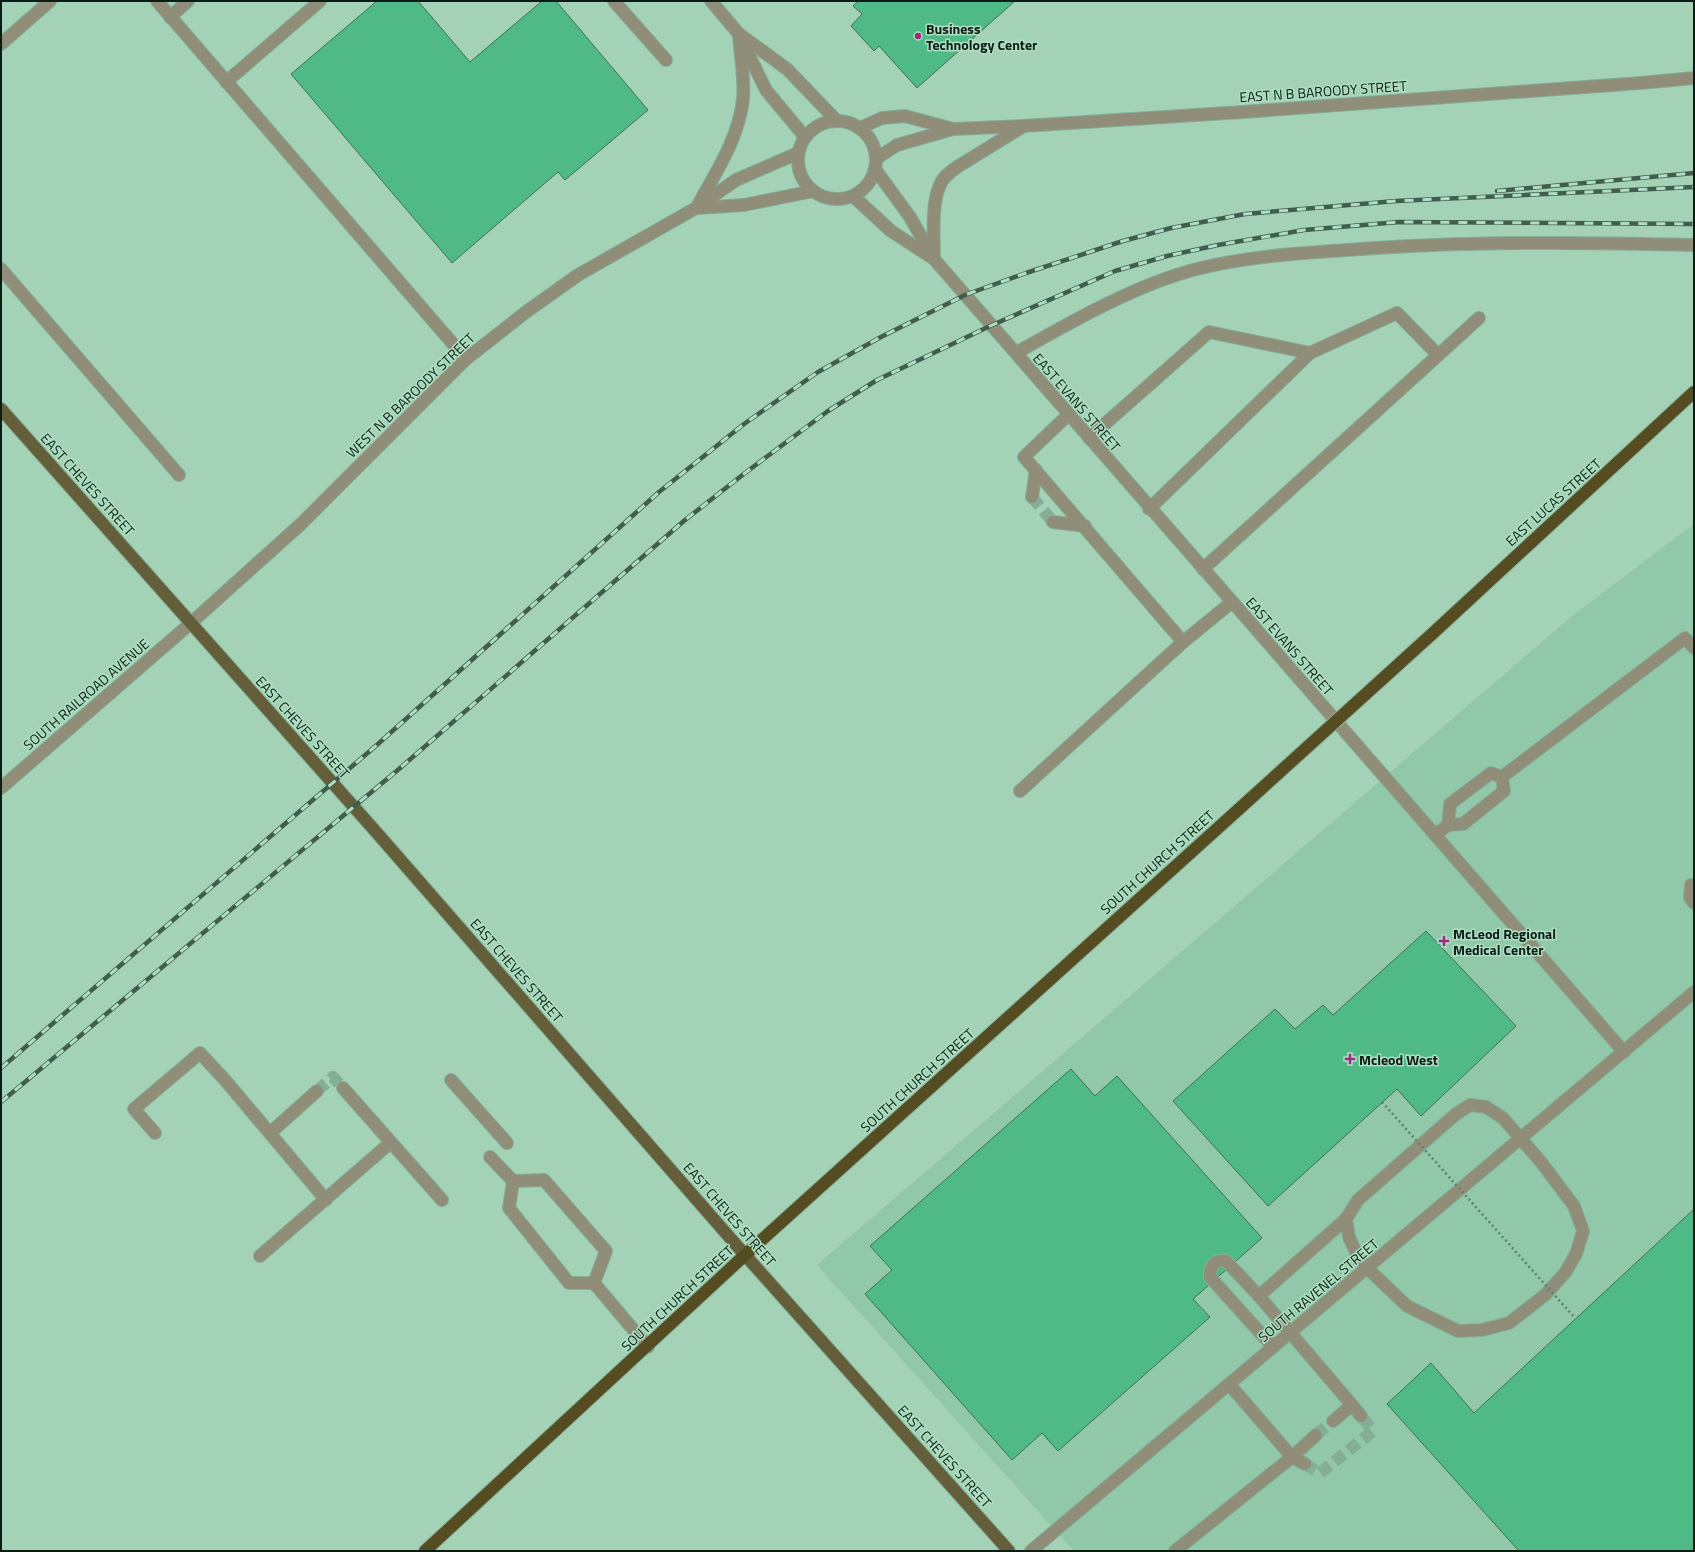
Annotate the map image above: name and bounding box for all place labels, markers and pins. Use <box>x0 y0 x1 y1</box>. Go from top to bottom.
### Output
place label: Business Technology Center <box>926 18 1037 55</box>
marker: Business Technology Center <box>913 31 923 41</box>
place label: McLeod Regional Medical Center <box>1453 923 1556 960</box>
marker: McLeod Regional Medical Center <box>1438 935 1450 947</box>
place label: Mcleod West <box>1359 1049 1438 1070</box>
marker: Mcleod West <box>1344 1053 1356 1065</box>

